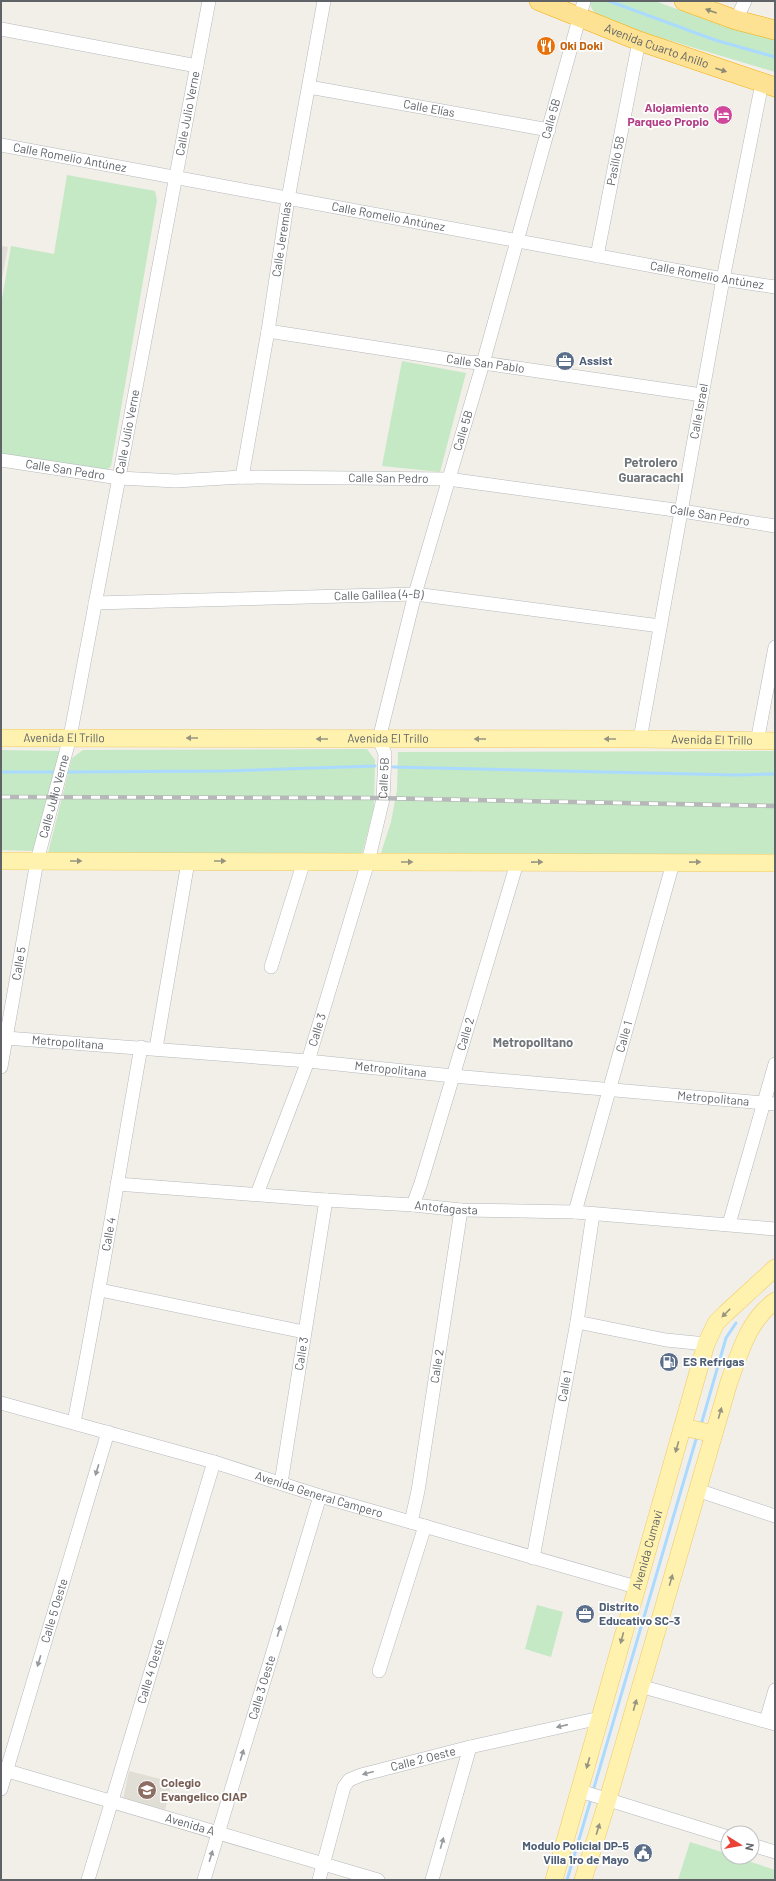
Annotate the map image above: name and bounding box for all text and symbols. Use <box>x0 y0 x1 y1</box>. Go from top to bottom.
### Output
one-way arrow <box>705 7 717 13</box>
street label: Avenida Cuarto Anillo <box>603 20 711 70</box>
restaurant icon: Oki Doki <box>535 35 557 57</box>
place label: Oki Doki <box>560 38 603 52</box>
one-way arrow <box>716 67 728 73</box>
street label: Calle Julio Verne <box>172 70 202 157</box>
street label: Calle Elías <box>402 96 456 119</box>
street label: Calle 5B <box>538 97 562 140</box>
place label: Alojamiento Parqueo Propio <box>627 100 709 128</box>
hotel icon: Alojamiento Parqueo Propio <box>712 104 734 126</box>
street label: Pasillo 5B <box>603 135 626 187</box>
street label: Calle Romelio Antúnez <box>12 139 128 174</box>
street label: Calle Romelio Antúnez <box>331 199 447 233</box>
street label: Calle Jeremías <box>268 200 294 278</box>
street label: Calle Romelio Antúnez <box>649 258 765 291</box>
office icon: Assist <box>554 350 576 372</box>
street label: Calle San Pablo <box>446 351 526 375</box>
place label: Assist <box>579 353 613 367</box>
street label: Calle Israel <box>686 382 710 440</box>
street label: Calle Julio Verne <box>112 388 142 475</box>
street label: Calle 5B <box>450 408 475 452</box>
district label: Petrolero Guaracachi <box>619 454 683 485</box>
street label: Calle San Pedro <box>25 456 106 482</box>
street label: Calle San Pedro <box>348 470 429 485</box>
street label: Calle San Pedro <box>669 501 751 528</box>
street label: Calle Galilea (4-B) <box>334 586 426 602</box>
street label: Avenida El Trillo <box>23 730 105 744</box>
street label: Avenida El Trillo <box>347 731 429 745</box>
street label: Avenida El Trillo <box>671 731 753 747</box>
one-way arrow <box>185 735 198 741</box>
one-way arrow <box>315 736 328 742</box>
one-way arrow <box>473 736 486 742</box>
one-way arrow <box>603 736 616 742</box>
street label: Calle Julio Verne <box>35 753 71 839</box>
street label: Calle 5B <box>375 757 391 799</box>
one-way arrow <box>70 858 83 864</box>
one-way arrow <box>214 858 227 864</box>
one-way arrow <box>401 859 414 865</box>
one-way arrow <box>531 859 544 865</box>
one-way arrow <box>689 859 702 865</box>
street label: Calle 5 <box>8 946 28 981</box>
street label: Calle 3 <box>305 1011 328 1048</box>
street label: Calle 2 <box>453 1015 476 1052</box>
street label: Calle 1 <box>612 1019 634 1054</box>
street label: Metropolitana <box>31 1032 104 1051</box>
district label: Metropolitano <box>493 1034 573 1050</box>
street label: Metropolitana <box>354 1058 427 1079</box>
street label: Metropolitana <box>677 1088 750 1108</box>
street label: Antofagasta <box>414 1197 478 1216</box>
street label: Calle 4 <box>98 1216 118 1252</box>
one-way arrow <box>721 1308 731 1318</box>
street label: Calle 3 <box>291 1336 310 1371</box>
street label: Calle 2 <box>427 1348 446 1384</box>
fuel station icon: ES Refrigas <box>658 1351 680 1373</box>
place label: ES Refrigas <box>683 1354 745 1368</box>
street label: Calle 1 <box>554 1369 574 1403</box>
one-way arrow <box>717 1407 723 1419</box>
one-way arrow <box>674 1441 680 1453</box>
one-way arrow <box>94 1464 100 1476</box>
street label: Avenida General Campero <box>254 1468 385 1520</box>
street label: Avenida Cumavi <box>629 1508 665 1591</box>
one-way arrow <box>668 1573 674 1585</box>
street label: Calle 5 Oeste <box>37 1577 70 1644</box>
place label: Distrito Educativo SC-3 <box>599 1599 680 1627</box>
office icon: Distrito Educativo SC-3 <box>574 1603 596 1625</box>
one-way arrow <box>276 1625 282 1637</box>
one-way arrow <box>619 1632 625 1644</box>
street label: Calle 4 Oeste <box>134 1637 166 1705</box>
street label: Calle 3 Oeste <box>245 1653 277 1721</box>
one-way arrow <box>36 1656 42 1668</box>
one-way arrow <box>632 1698 638 1710</box>
one-way arrow <box>556 1724 569 1730</box>
street label: Calle 2 Oeste <box>389 1743 457 1773</box>
one-way arrow <box>239 1749 245 1761</box>
one-way arrow <box>584 1757 590 1770</box>
one-way arrow <box>362 1771 374 1777</box>
place label: Colegio Evangelico CIAP <box>161 1775 247 1803</box>
school or university icon: Colegio Evangelico CIAP <box>136 1779 158 1801</box>
street label: Avenida A <box>164 1810 217 1838</box>
one-way arrow <box>596 1823 602 1835</box>
north arrow <box>720 1825 760 1865</box>
one-way arrow <box>440 1836 446 1849</box>
place label: Modulo Policial DP-5 Villa 1ro de Mayo <box>522 1838 630 1866</box>
public building icon: Modulo Policial DP-5 Villa 1ro de Mayo <box>632 1842 654 1864</box>
text: N <box>743 1842 757 1852</box>
one-way arrow <box>208 1850 214 1862</box>

